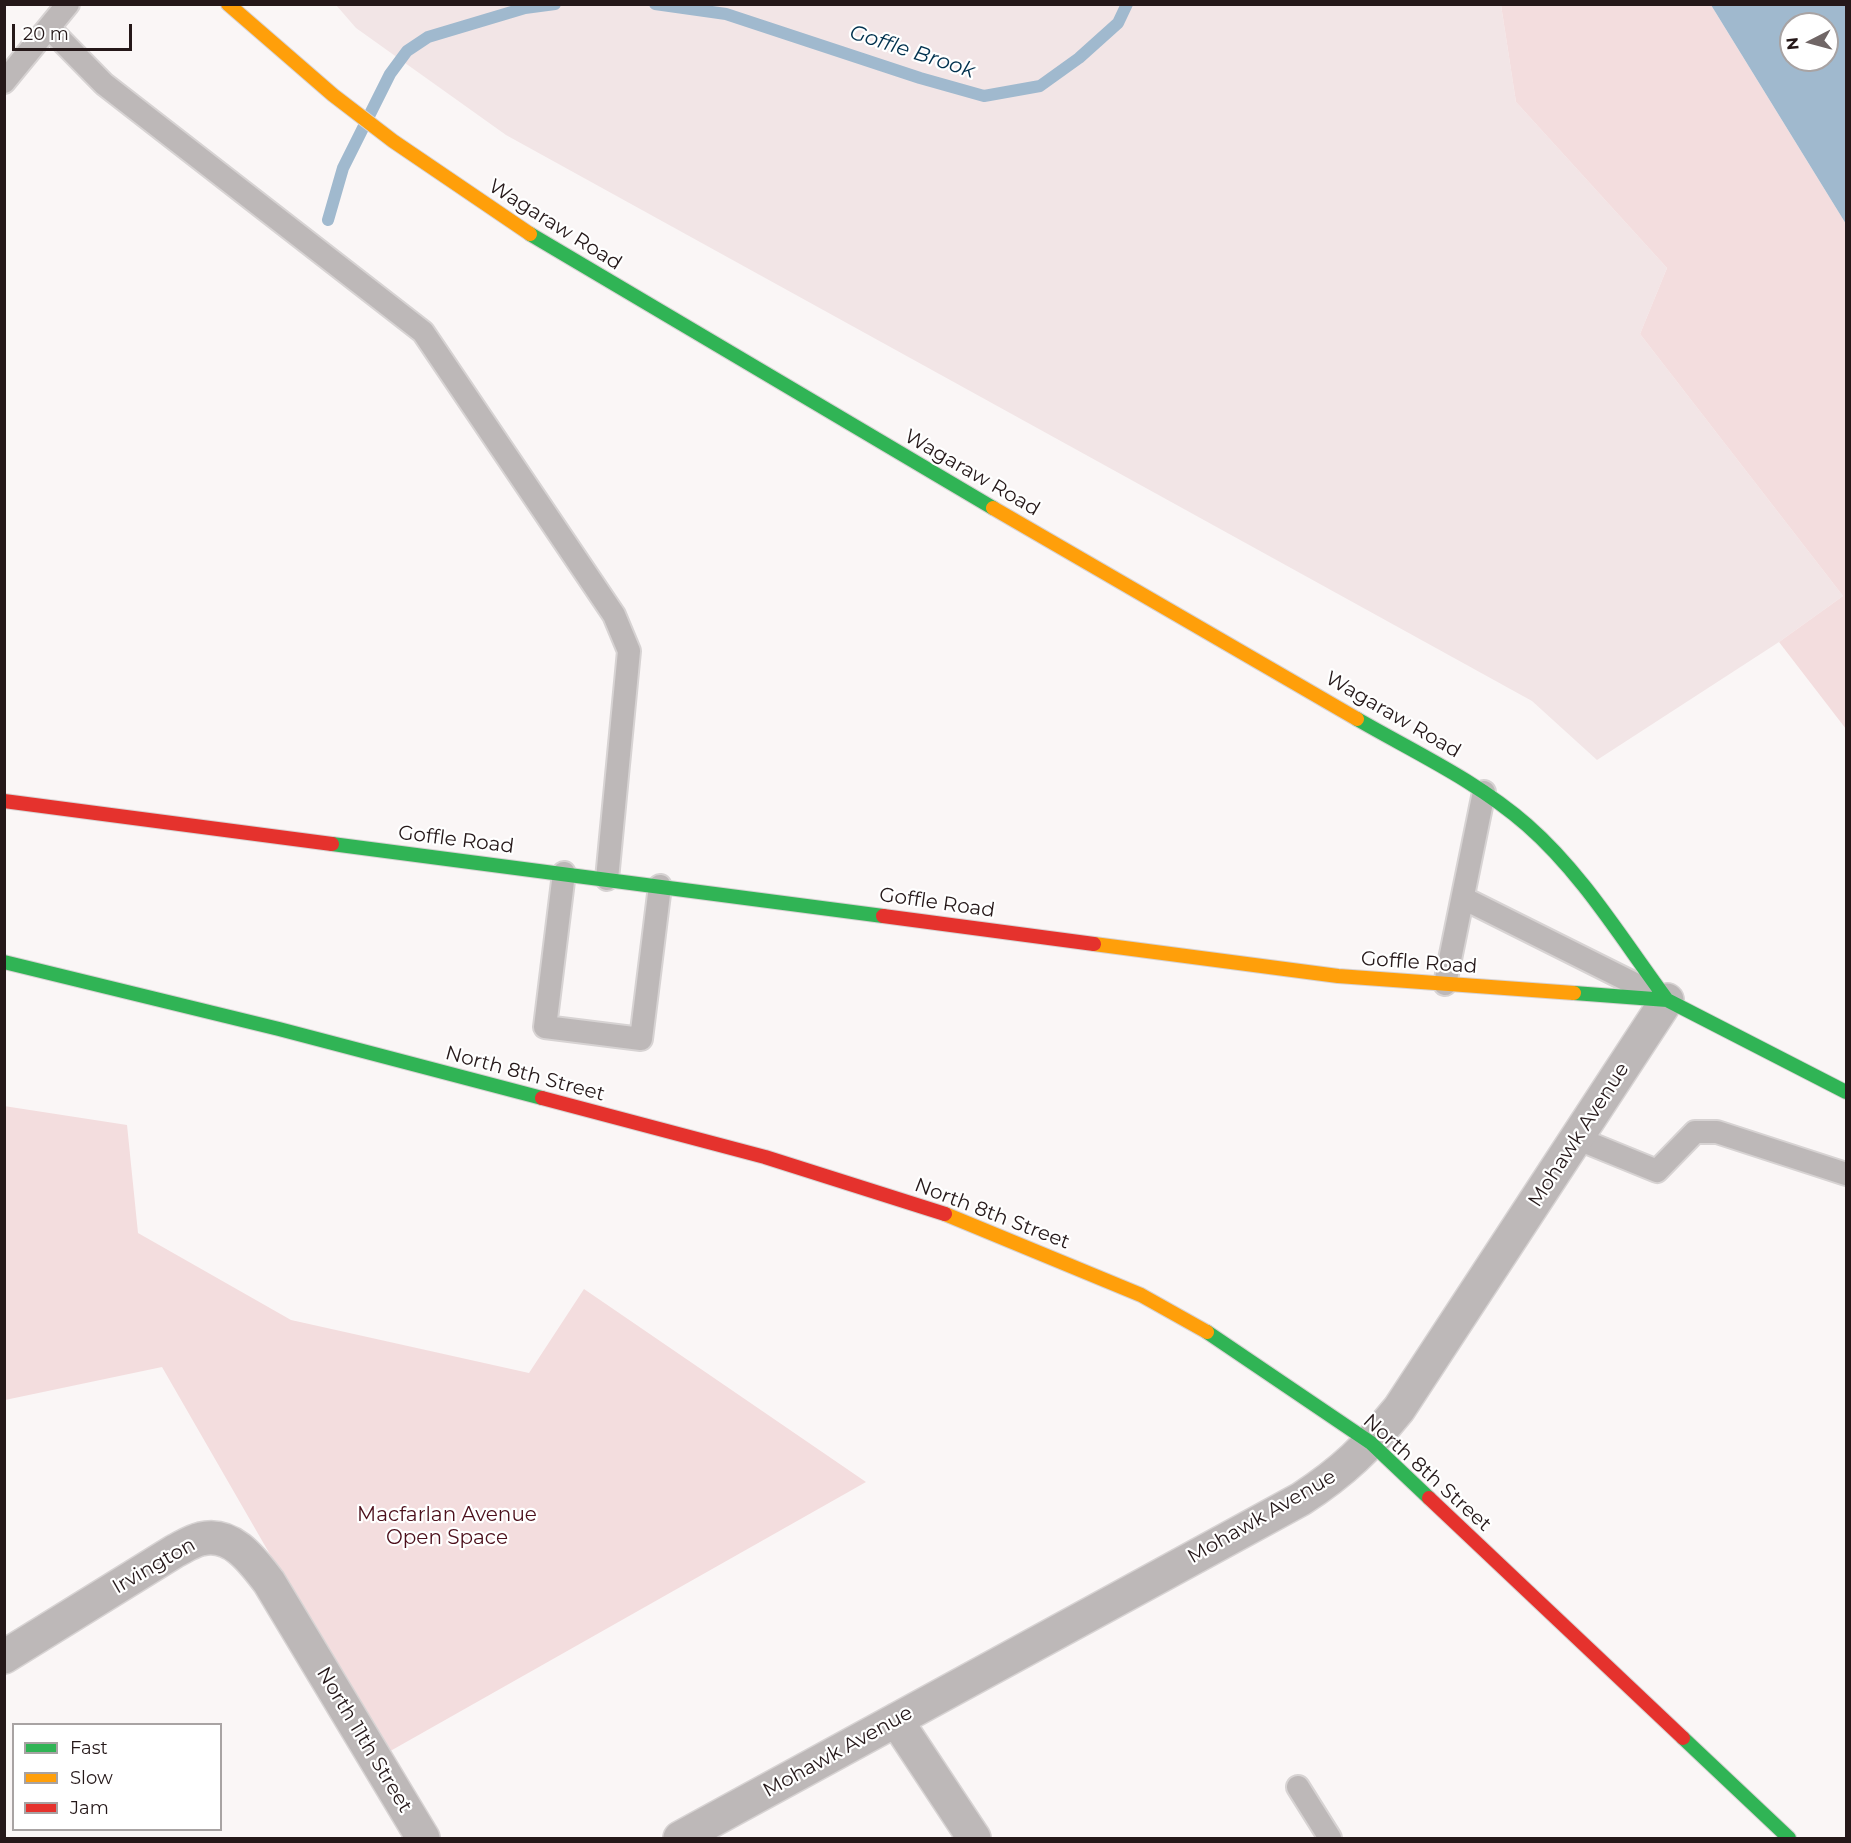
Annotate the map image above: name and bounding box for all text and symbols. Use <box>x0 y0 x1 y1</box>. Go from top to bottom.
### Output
scale bar <box>15 12 135 50</box>
north arrow <box>1779 12 1839 72</box>
water label: Goffle Brook <box>846 20 978 84</box>
text: 20 m <box>23 23 69 45</box>
text: N <box>1782 36 1803 51</box>
street label: Wagaraw Road <box>484 174 626 276</box>
street label: Wagaraw Road <box>900 425 1044 521</box>
street label: Wagaraw Road <box>1321 667 1465 763</box>
street label: Goffle Road <box>397 821 515 859</box>
street label: Goffle Road <box>878 883 996 923</box>
street label: Goffle Road <box>1360 947 1478 979</box>
street label: North 8th Street <box>443 1041 607 1107</box>
street label: Mohawk Avenue <box>1523 1058 1635 1212</box>
street label: North 8th Street <box>911 1173 1073 1255</box>
street label: North 8th Street <box>1358 1409 1496 1537</box>
street label: Mohawk Avenue <box>1184 1465 1340 1569</box>
park label: Macfarlan Avenue Open Space <box>357 1503 537 1550</box>
street label: Irvington <box>108 1533 200 1599</box>
street label: North 11th Street <box>311 1663 417 1817</box>
street label: Mohawk Avenue <box>759 1701 917 1803</box>
legend <box>12 1723 222 1831</box>
text: Fast <box>70 1737 108 1759</box>
text: Slow <box>70 1767 113 1789</box>
text: Jam <box>70 1797 109 1819</box>

